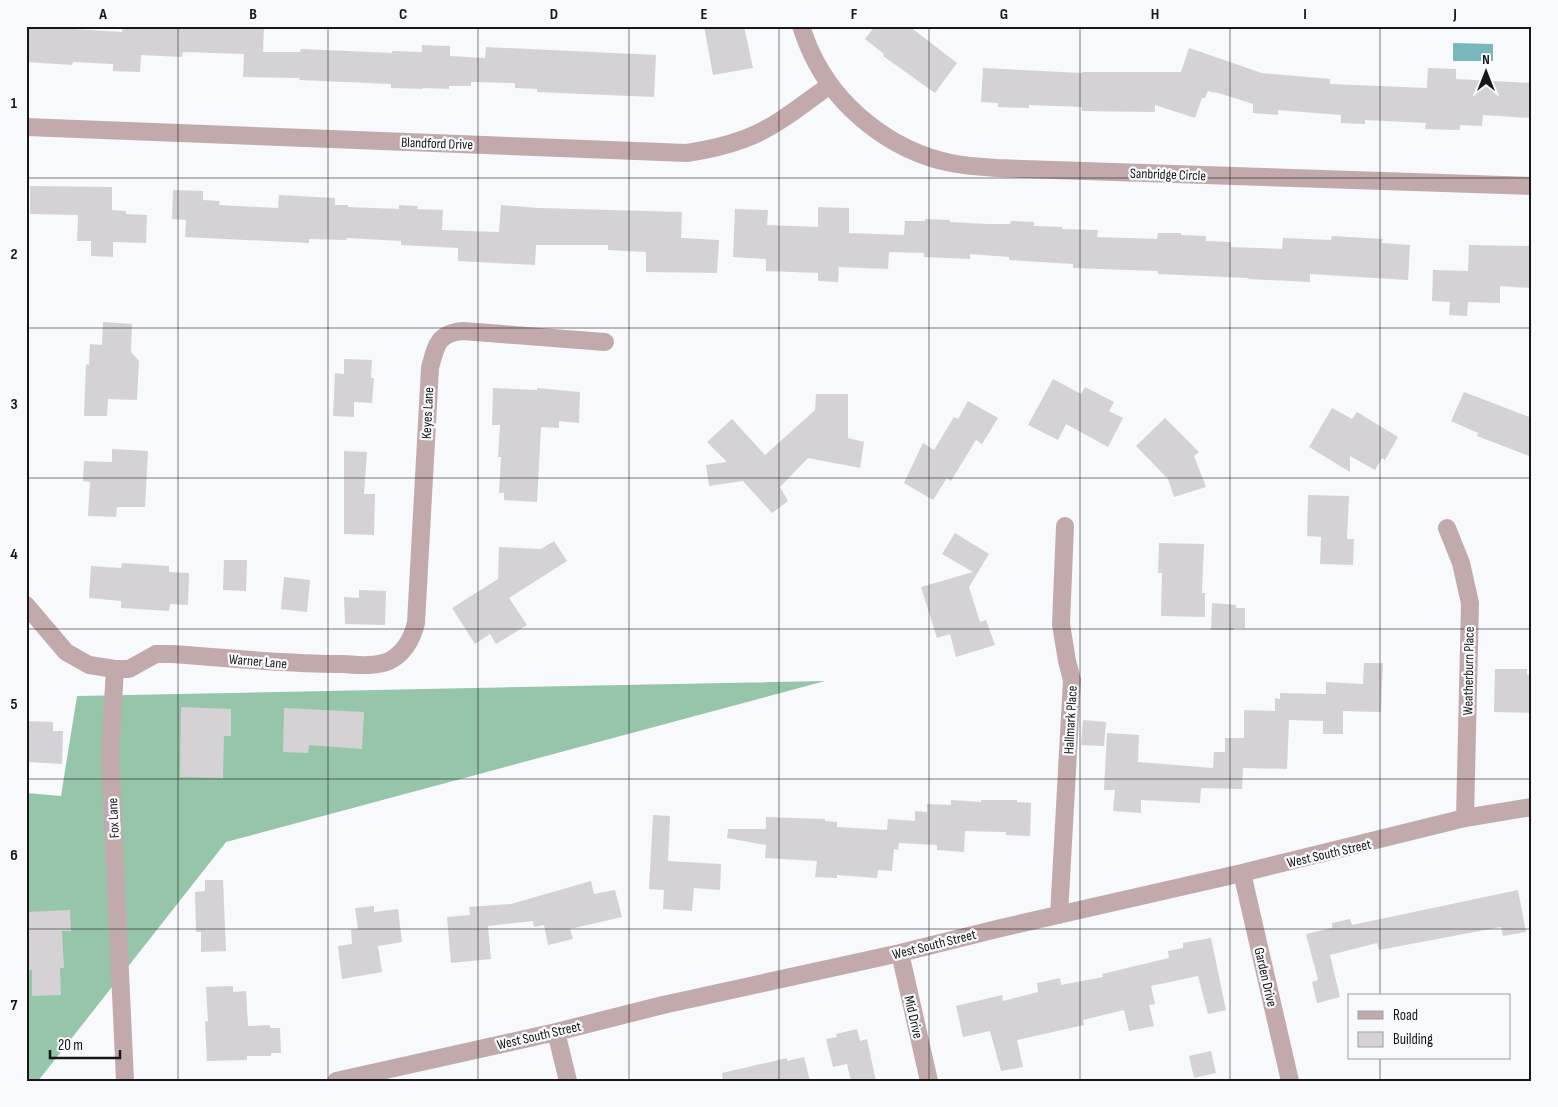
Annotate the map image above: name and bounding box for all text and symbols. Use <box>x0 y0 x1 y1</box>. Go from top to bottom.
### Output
text: A <box>98 5 107 24</box>
text: B <box>249 5 257 24</box>
text: C <box>399 5 407 24</box>
text: D <box>550 5 558 24</box>
text: E <box>701 5 708 24</box>
text: F <box>851 5 858 24</box>
text: G <box>1000 5 1008 24</box>
text: H <box>1151 5 1159 24</box>
text: I <box>1303 5 1307 24</box>
text: J <box>1452 5 1457 24</box>
north arrow <box>1460 48 1510 98</box>
text: N <box>1482 51 1490 68</box>
text: 1 <box>11 94 18 113</box>
street label: Blandford Drive <box>401 134 473 153</box>
street label: Sanbridge Circle <box>1130 165 1206 184</box>
text: 2 <box>10 245 18 264</box>
street label: Keyes Lane <box>418 387 437 439</box>
text: 3 <box>10 395 18 414</box>
text: 4 <box>10 545 18 564</box>
street label: Weatherburn Place <box>1459 626 1478 716</box>
street label: Warner Lane <box>228 650 288 673</box>
street label: Hallmark Place <box>1060 685 1081 755</box>
text: 5 <box>10 695 18 714</box>
street label: Fox Lane <box>104 797 123 839</box>
street label: West South Street <box>1285 836 1373 871</box>
text: 6 <box>10 846 18 865</box>
street label: West South Street <box>890 926 978 963</box>
street label: Garden Drive <box>1250 946 1281 1008</box>
street label: Mid Drive <box>900 994 927 1040</box>
legend <box>1348 994 1510 1060</box>
text: 7 <box>11 996 18 1015</box>
text: Road <box>1393 1006 1418 1025</box>
street label: West South Street <box>495 1018 583 1053</box>
scale bar <box>50 1027 120 1059</box>
text: Building <box>1393 1030 1433 1049</box>
text: 20 m <box>58 1036 83 1055</box>

